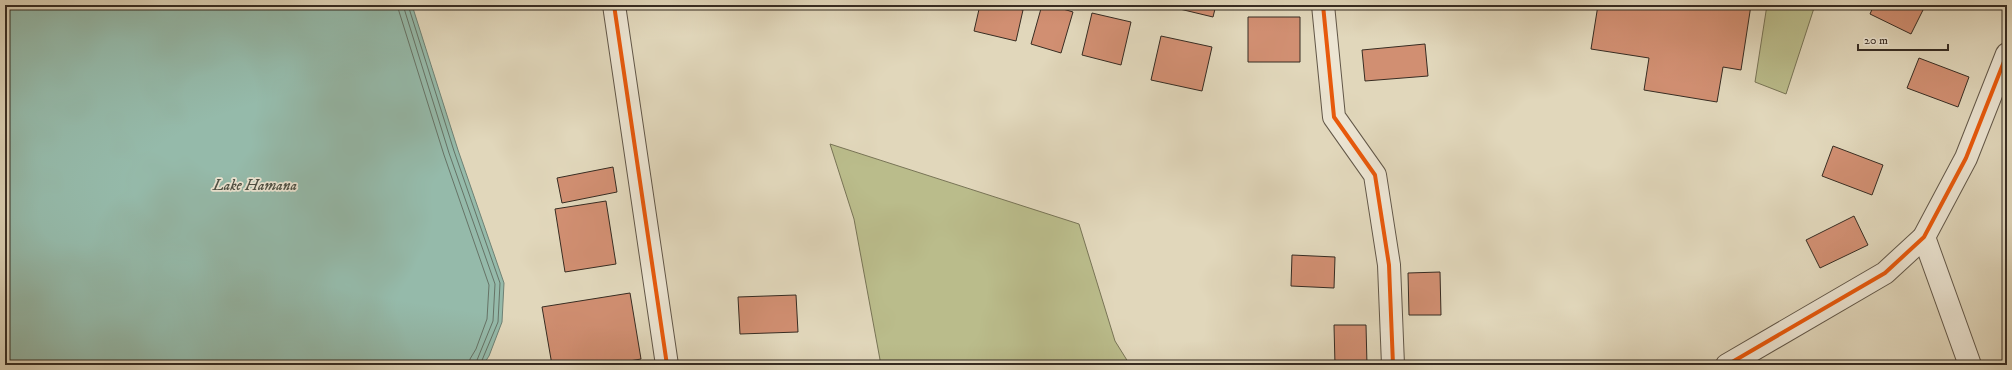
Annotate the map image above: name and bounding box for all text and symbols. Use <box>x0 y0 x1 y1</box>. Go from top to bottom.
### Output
scale bar <box>1858 26 1948 52</box>
text: 20 m <box>1864 33 1888 48</box>
water label: Lake Hamana <box>212 176 297 195</box>

